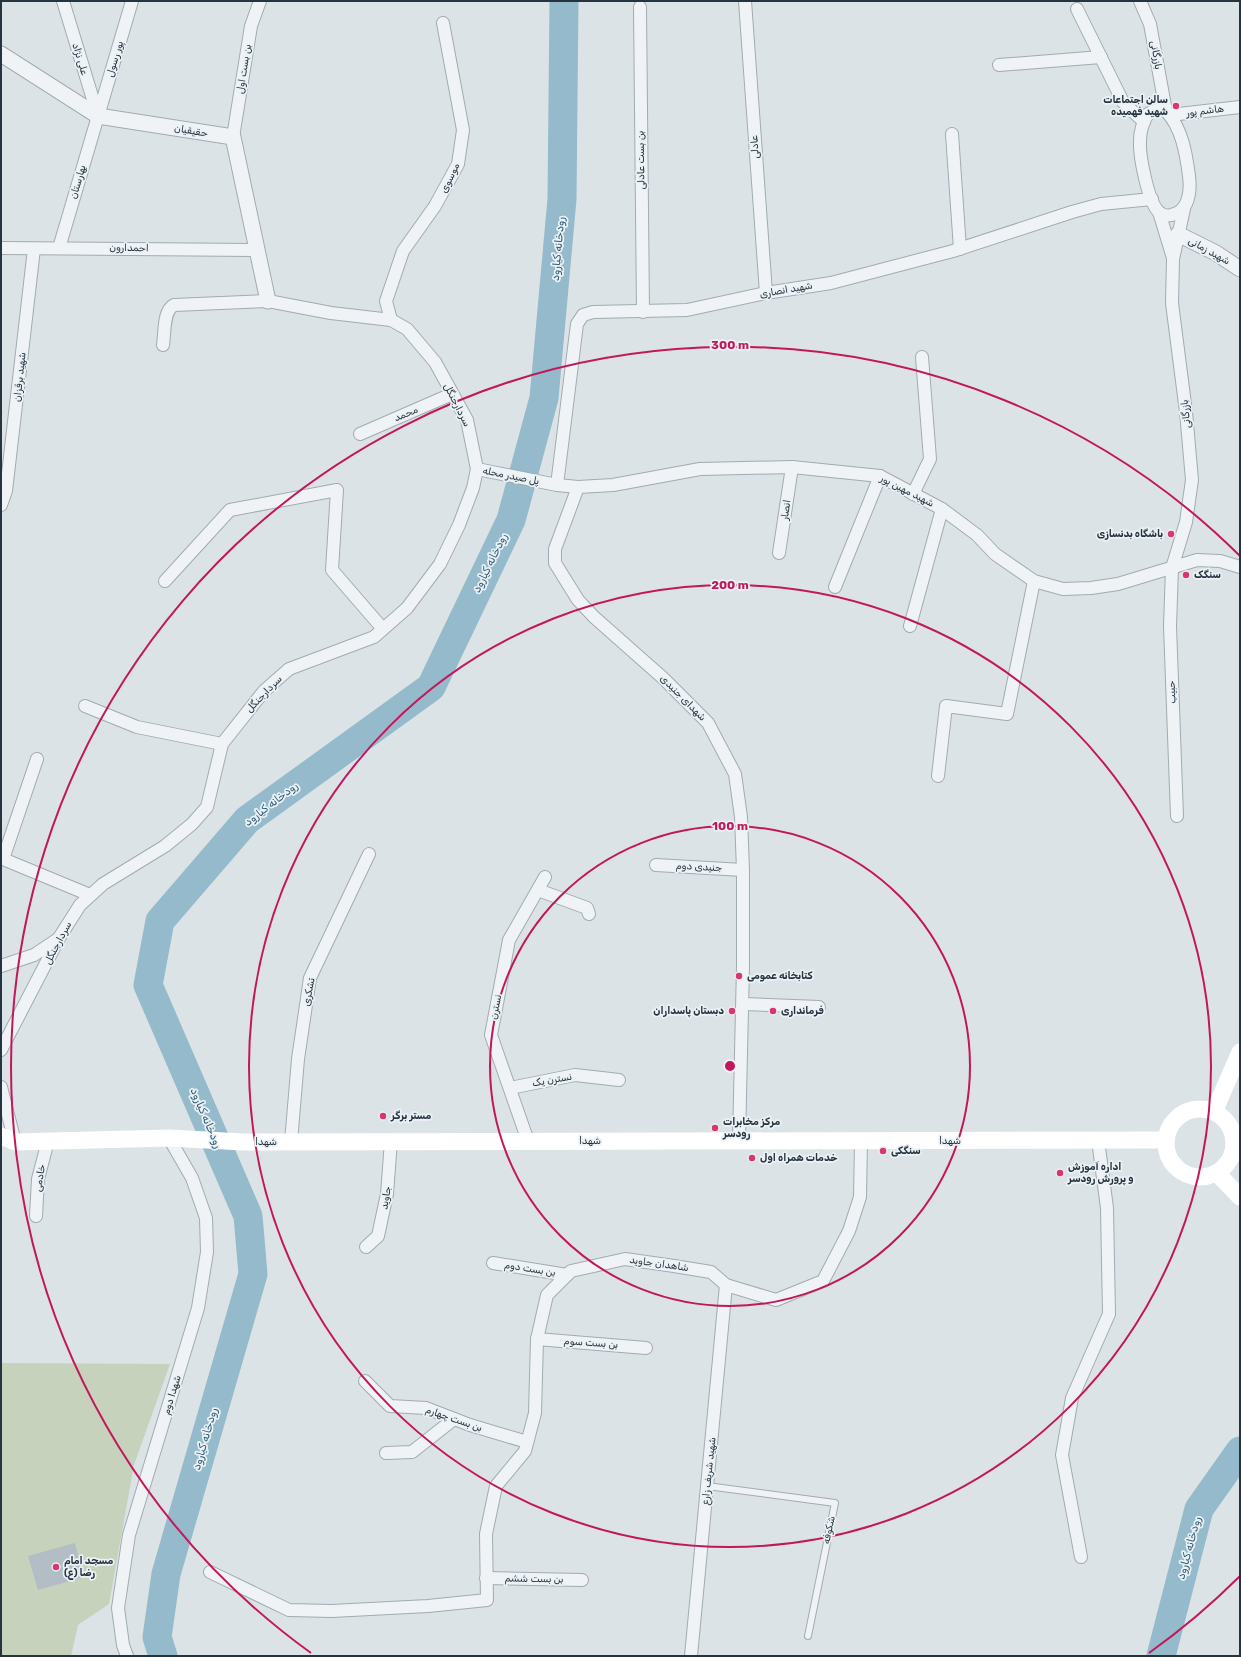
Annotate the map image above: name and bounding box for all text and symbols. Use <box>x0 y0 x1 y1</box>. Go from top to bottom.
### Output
street label: پور رسول <box>104 39 127 79</box>
street label: بازرگانی <box>1148 40 1164 70</box>
street label: علی نژاد <box>69 42 91 77</box>
street label: بن بست اول <box>234 43 254 95</box>
place label: سالن اجتماعات شهید فهمیده <box>1103 94 1168 118</box>
marker: سالن اجتماعات شهید فهمیده <box>1171 101 1181 111</box>
street label: هاشم پور <box>1184 103 1225 120</box>
street label: حقیقیان <box>173 122 209 140</box>
street label: بن بست عادلی <box>634 130 648 190</box>
street label: عادلی <box>748 134 762 159</box>
street label: موسوی <box>438 161 463 195</box>
street label: بهارستان <box>67 164 89 200</box>
water label: رودخانه کیارود <box>549 216 568 282</box>
street label: شهید زمانی <box>1186 235 1232 267</box>
street label: احمدارون <box>109 242 149 254</box>
street label: شهید انصاری <box>759 279 813 301</box>
text: 300 m <box>711 338 749 352</box>
street label: شهید برقزان <box>11 352 29 402</box>
street label: سردارجنگل <box>441 381 473 429</box>
street label: بازرگانی <box>1179 399 1193 429</box>
street label: محمد <box>392 403 420 424</box>
street label: پل صیدر محله <box>482 465 541 488</box>
street label: شهید مهین پور <box>877 472 936 511</box>
street label: انصار <box>778 499 793 522</box>
place label: باشگاه بدنسازى <box>1097 528 1163 540</box>
marker: باشگاه بدنسازى <box>1166 529 1176 539</box>
water label: رودخانه کیارود <box>470 531 511 595</box>
place label: سنگک <box>1194 569 1221 581</box>
marker: سنگک <box>1181 570 1191 580</box>
text: 200 m <box>711 578 749 592</box>
street label: شهدای جنیدی <box>657 672 709 724</box>
street label: سردارجنگل <box>243 673 285 715</box>
street label: حبیب <box>1166 680 1178 704</box>
water label: رودخانه کیارود <box>242 779 301 830</box>
text: 100 m <box>712 819 748 833</box>
street label: جنیدی دوم <box>676 860 722 874</box>
street label: سردارجنگل <box>42 919 74 967</box>
place label: کتابخانه عمومى <box>747 970 813 982</box>
marker: کتابخانه عمومى <box>734 971 744 981</box>
street label: تشکری <box>300 976 318 1007</box>
street label: نسترن <box>488 993 504 1021</box>
place label: دبستان پاسداران <box>653 1005 724 1018</box>
place label: فرماندارى <box>781 1005 824 1017</box>
marker: دبستان پاسداران <box>727 1006 737 1016</box>
marker: فرماندارى <box>768 1006 778 1016</box>
centre of rings <box>723 1059 737 1073</box>
street label: نسترن یک <box>531 1071 573 1089</box>
water label: رودخانه کیارود <box>187 1086 225 1151</box>
place label: مستر برگر <box>390 1110 432 1122</box>
marker: مستر برگر <box>378 1111 388 1121</box>
place label: مرکز مخابرات رودسر <box>722 1116 780 1140</box>
marker: مرکز مخابرات رودسر <box>710 1123 720 1133</box>
street label: شهدا <box>579 1135 601 1147</box>
street label: شهدا <box>939 1135 961 1147</box>
street label: شهدا <box>255 1136 277 1148</box>
place label: سنگکى <box>891 1145 921 1157</box>
marker: سنگکى <box>878 1146 888 1156</box>
place label: خدمات همراه اول <box>760 1152 838 1164</box>
marker: خدمات همراه اول <box>747 1153 757 1163</box>
place label: اداره آموزش و پرورش رودسر <box>1067 1160 1133 1186</box>
street label: خادمی <box>32 1163 48 1193</box>
marker: اداره آموزش و پرورش رودسر <box>1055 1168 1065 1178</box>
street label: جاوید <box>378 1185 394 1211</box>
street label: شاهدان جاوید <box>629 1254 689 1274</box>
street label: بن بست دوم <box>504 1259 556 1279</box>
street label: بن بست سوم <box>563 1335 619 1351</box>
street label: شهدا دوم <box>160 1374 184 1416</box>
street label: بن بست چهارم <box>424 1404 484 1434</box>
water label: رودخانه کیارود <box>190 1406 221 1472</box>
street label: شهید شریف زارع <box>699 1437 720 1506</box>
street label: شکوفه <box>820 1515 838 1545</box>
water label: رودخانه کیارود <box>1174 1515 1205 1581</box>
place label: مسجد امام رضا (ع) <box>64 1555 113 1580</box>
marker: مسجد امام رضا (ع) <box>51 1562 61 1572</box>
street label: بن بست ششم <box>504 1572 564 1586</box>

